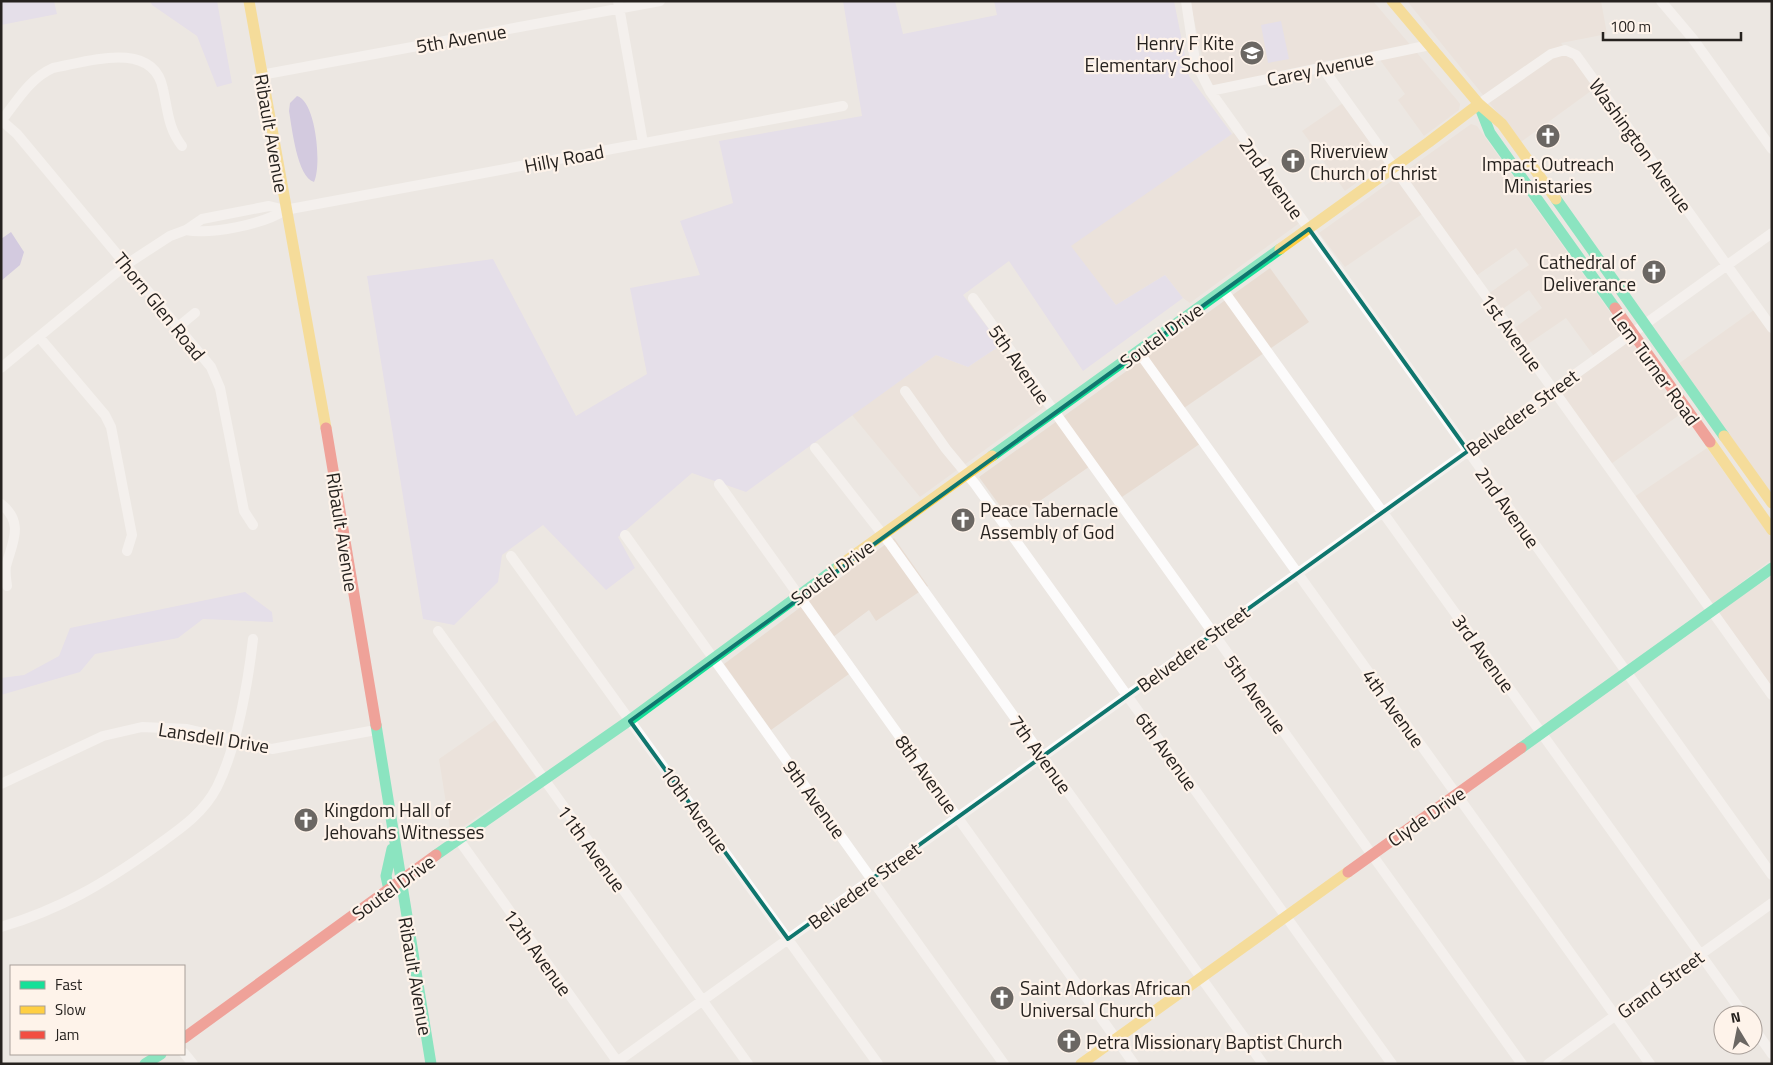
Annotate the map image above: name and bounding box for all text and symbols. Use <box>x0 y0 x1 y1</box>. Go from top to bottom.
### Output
scale bar <box>1603 10 1740 42</box>
text: 100 m <box>1610 15 1651 38</box>
street label: 5th Avenue <box>414 16 508 60</box>
place label: Henry F Kite Elementary School <box>1085 28 1234 79</box>
school or university icon: Henry F Kite Elementary School <box>1239 40 1265 66</box>
street label: Carey Avenue <box>1264 43 1376 93</box>
street label: Ribault Avenue <box>247 71 297 195</box>
street label: Washington Avenue <box>1582 72 1700 218</box>
church icon: Impact Outreach Ministaries <box>1535 123 1561 149</box>
street label: 2nd Avenue <box>1232 131 1312 225</box>
street label: Hilly Road <box>522 136 606 180</box>
place label: Riverview Church of Christ <box>1310 136 1437 187</box>
church icon: Riverview Church of Christ <box>1280 148 1306 174</box>
place label: Impact Outreach Ministaries <box>1482 149 1614 200</box>
street label: Thorn Glen Road <box>107 245 213 367</box>
place label: Cathedral of Deliverance <box>1539 247 1637 298</box>
church icon: Cathedral of Deliverance <box>1641 259 1667 285</box>
street label: 1st Avenue <box>1474 287 1550 377</box>
street label: Soutel Drive <box>1113 295 1209 375</box>
street label: Lem Turner Road <box>1604 305 1708 431</box>
street label: 5th Avenue <box>982 318 1058 410</box>
street label: Belvedere Street <box>1460 361 1585 463</box>
street label: 2nd Avenue <box>1468 460 1548 554</box>
street label: Ribault Avenue <box>319 470 367 594</box>
place label: Peace Tabernacle Assembly of God <box>980 495 1118 546</box>
church icon: Peace Tabernacle Assembly of God <box>950 507 976 533</box>
street label: Soutel Drive <box>784 532 880 612</box>
street label: Belvedere Street <box>1131 597 1256 699</box>
street label: 3rd Avenue <box>1446 608 1522 698</box>
street label: 5th Avenue <box>1217 649 1295 739</box>
street label: 4th Avenue <box>1355 663 1433 753</box>
street label: 6th Avenue <box>1128 706 1206 796</box>
street label: 7th Avenue <box>1002 709 1080 799</box>
street label: Lansdell Drive <box>157 714 271 760</box>
street label: 8th Avenue <box>888 729 966 819</box>
street label: 9th Avenue <box>776 754 854 844</box>
street label: 10th Avenue <box>653 759 737 859</box>
street label: Clyde Drive <box>1381 779 1471 853</box>
place label: Kingdom Hall of Jehovahs Witnesses <box>324 795 485 846</box>
street label: 11th Avenue <box>550 798 634 898</box>
church icon: Kingdom Hall of Jehovahs Witnesses <box>293 807 319 833</box>
street label: Belvedere Street <box>802 834 927 936</box>
street label: Soutel Drive <box>345 847 441 927</box>
street label: 12th Avenue <box>496 902 580 1002</box>
street label: Ribault Avenue <box>391 914 441 1038</box>
street label: Grand Street <box>1611 942 1710 1025</box>
legend <box>10 965 185 1055</box>
text: Fast <box>55 973 83 996</box>
place label: Saint Adorkas African Universal Church <box>1020 973 1191 1024</box>
church icon: Saint Adorkas African Universal Church <box>989 985 1015 1011</box>
text: Slow <box>55 998 86 1021</box>
north arrow <box>1713 1005 1763 1055</box>
text: N <box>1729 1006 1742 1028</box>
text: Jam <box>55 1023 79 1046</box>
place label: Petra Missionary Baptist Church <box>1086 1027 1343 1056</box>
church icon: Petra Missionary Baptist Church <box>1056 1028 1082 1054</box>

